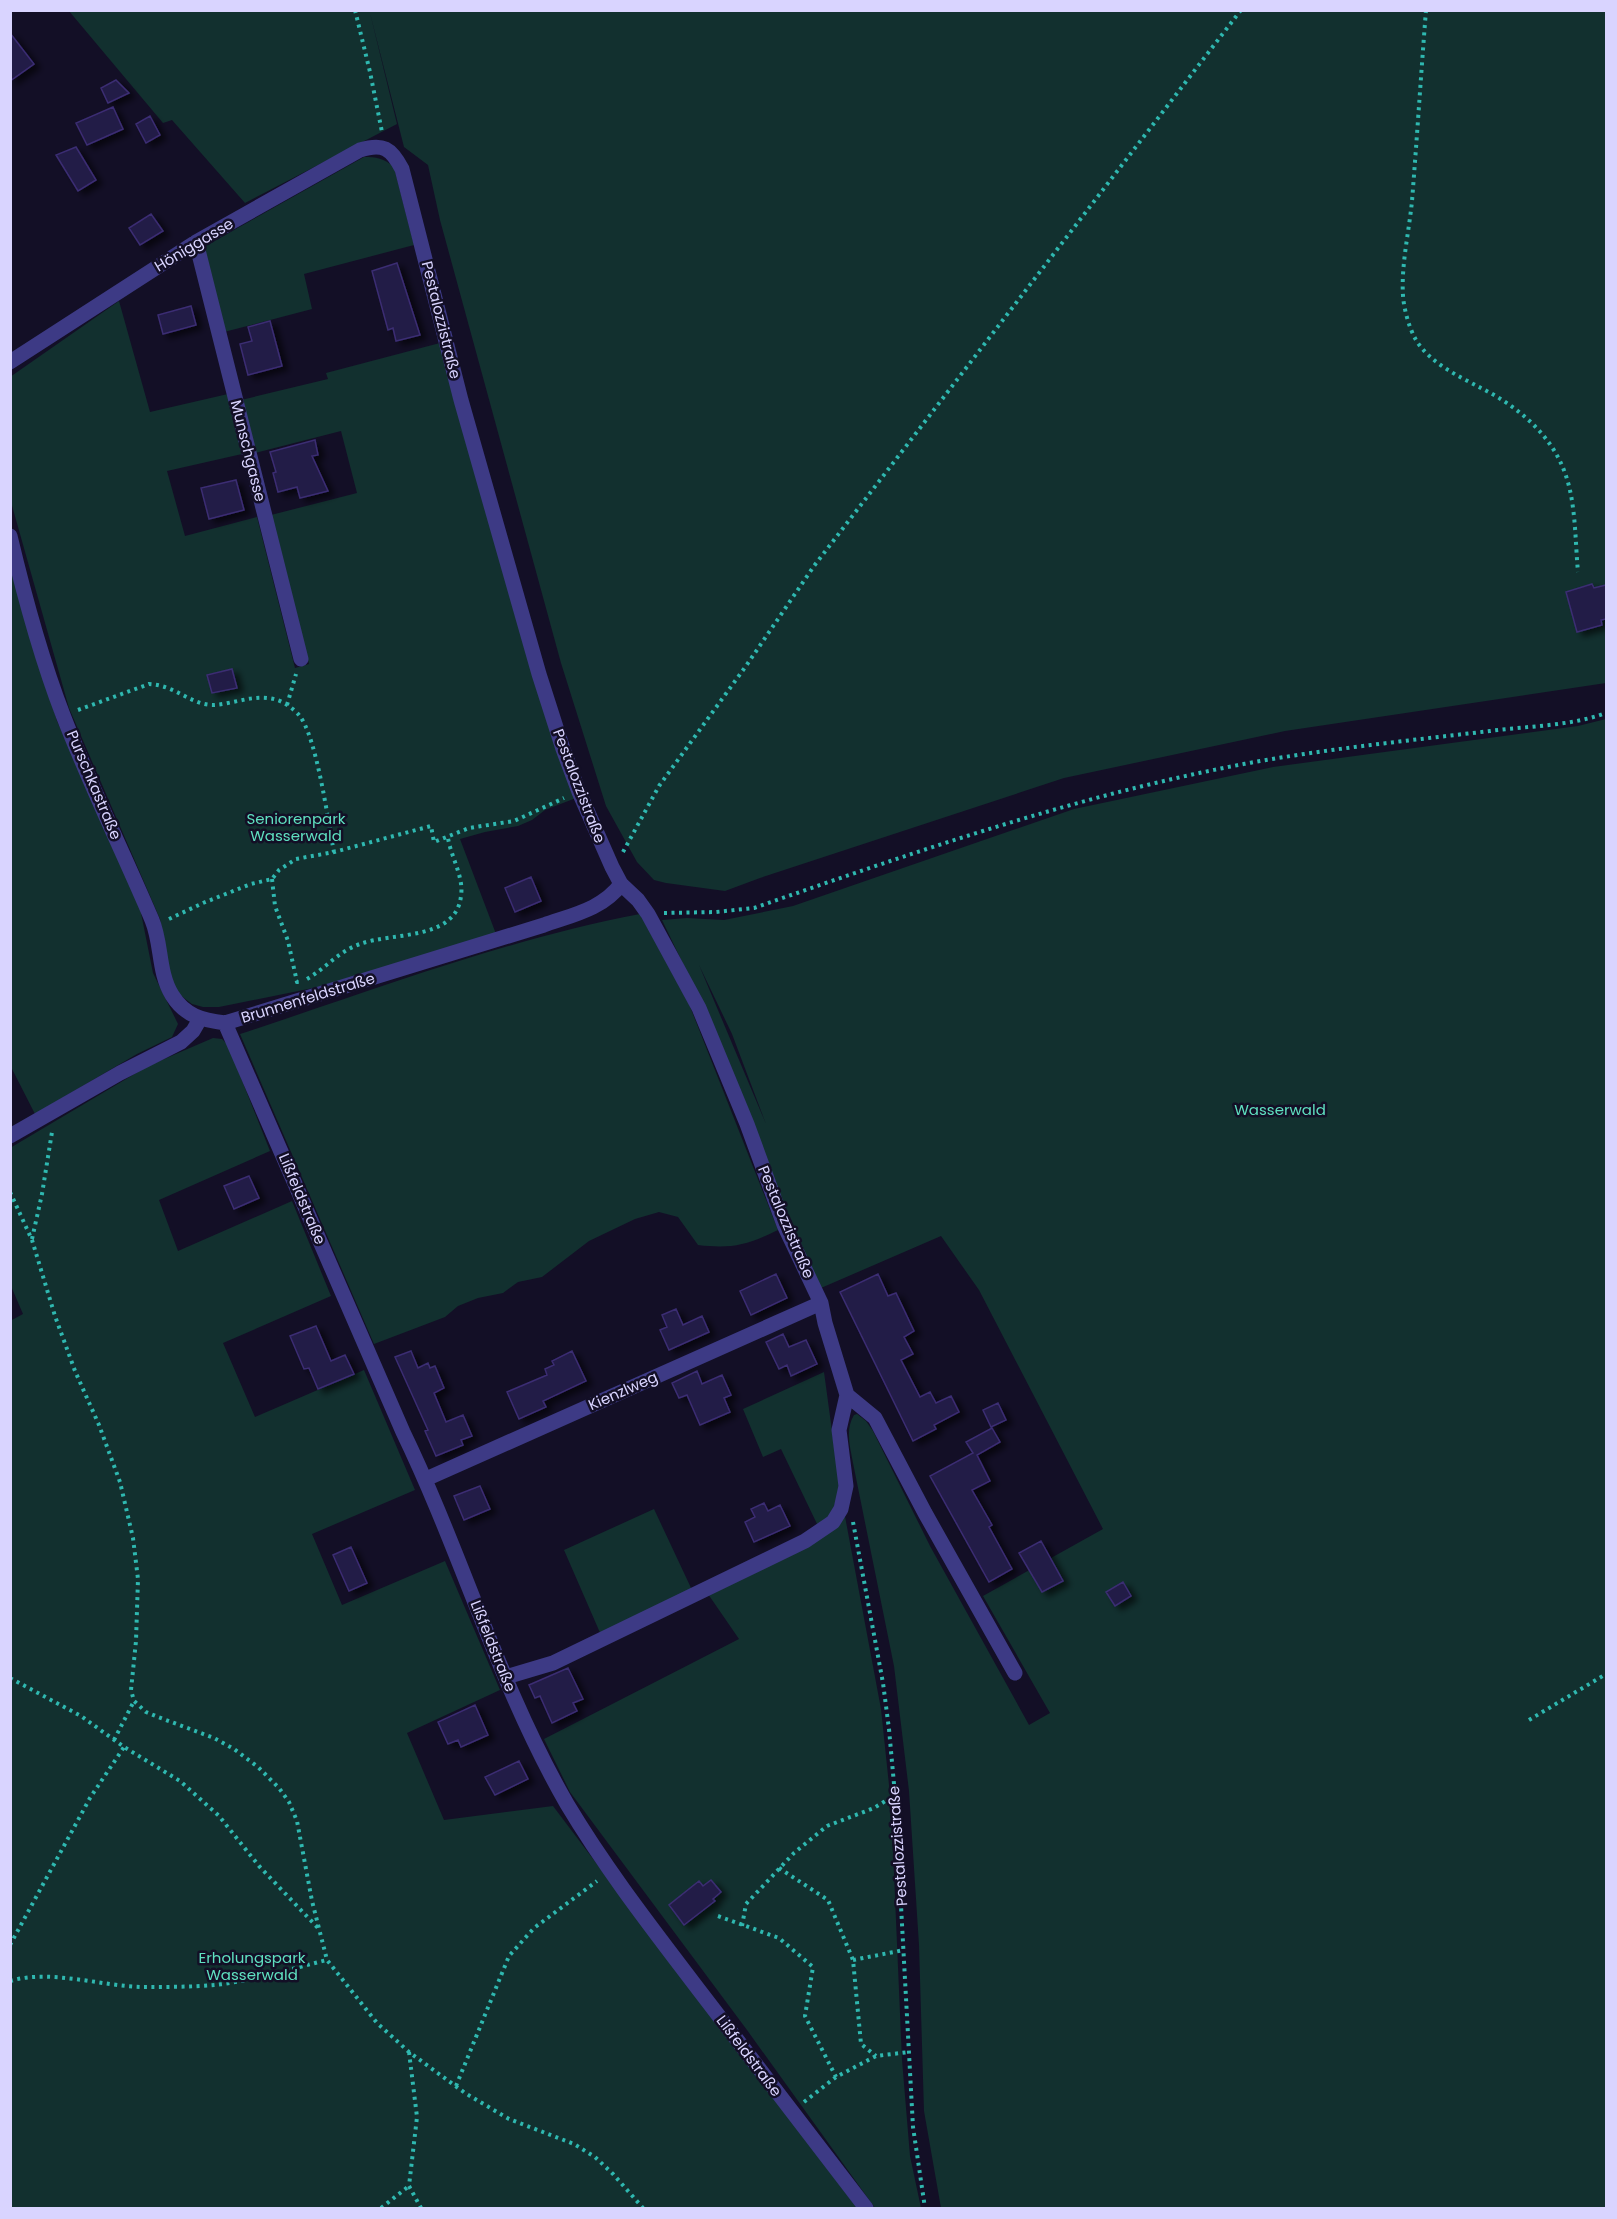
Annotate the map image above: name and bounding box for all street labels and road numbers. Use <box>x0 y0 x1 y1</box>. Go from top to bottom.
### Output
street label: Höniggasse <box>150 213 237 276</box>
street label: Pestalozzistraße <box>417 259 466 381</box>
street label: Munschgasse <box>226 398 271 504</box>
street label: Pestalozzistraße <box>548 726 611 846</box>
street label: Purschkastraße <box>62 727 127 843</box>
street label: Brunnenfeldstraße <box>238 967 377 1028</box>
street label: Lißfeldstraße <box>274 1150 331 1248</box>
street label: Pestalozzistraße <box>753 1162 820 1281</box>
street label: Kienzlweg <box>585 1366 661 1415</box>
street label: Lißfeldstraße <box>466 1597 521 1695</box>
street label: Pestalozzistraße <box>883 1785 912 1907</box>
street label: Lißfeldstraße <box>712 2011 787 2101</box>

